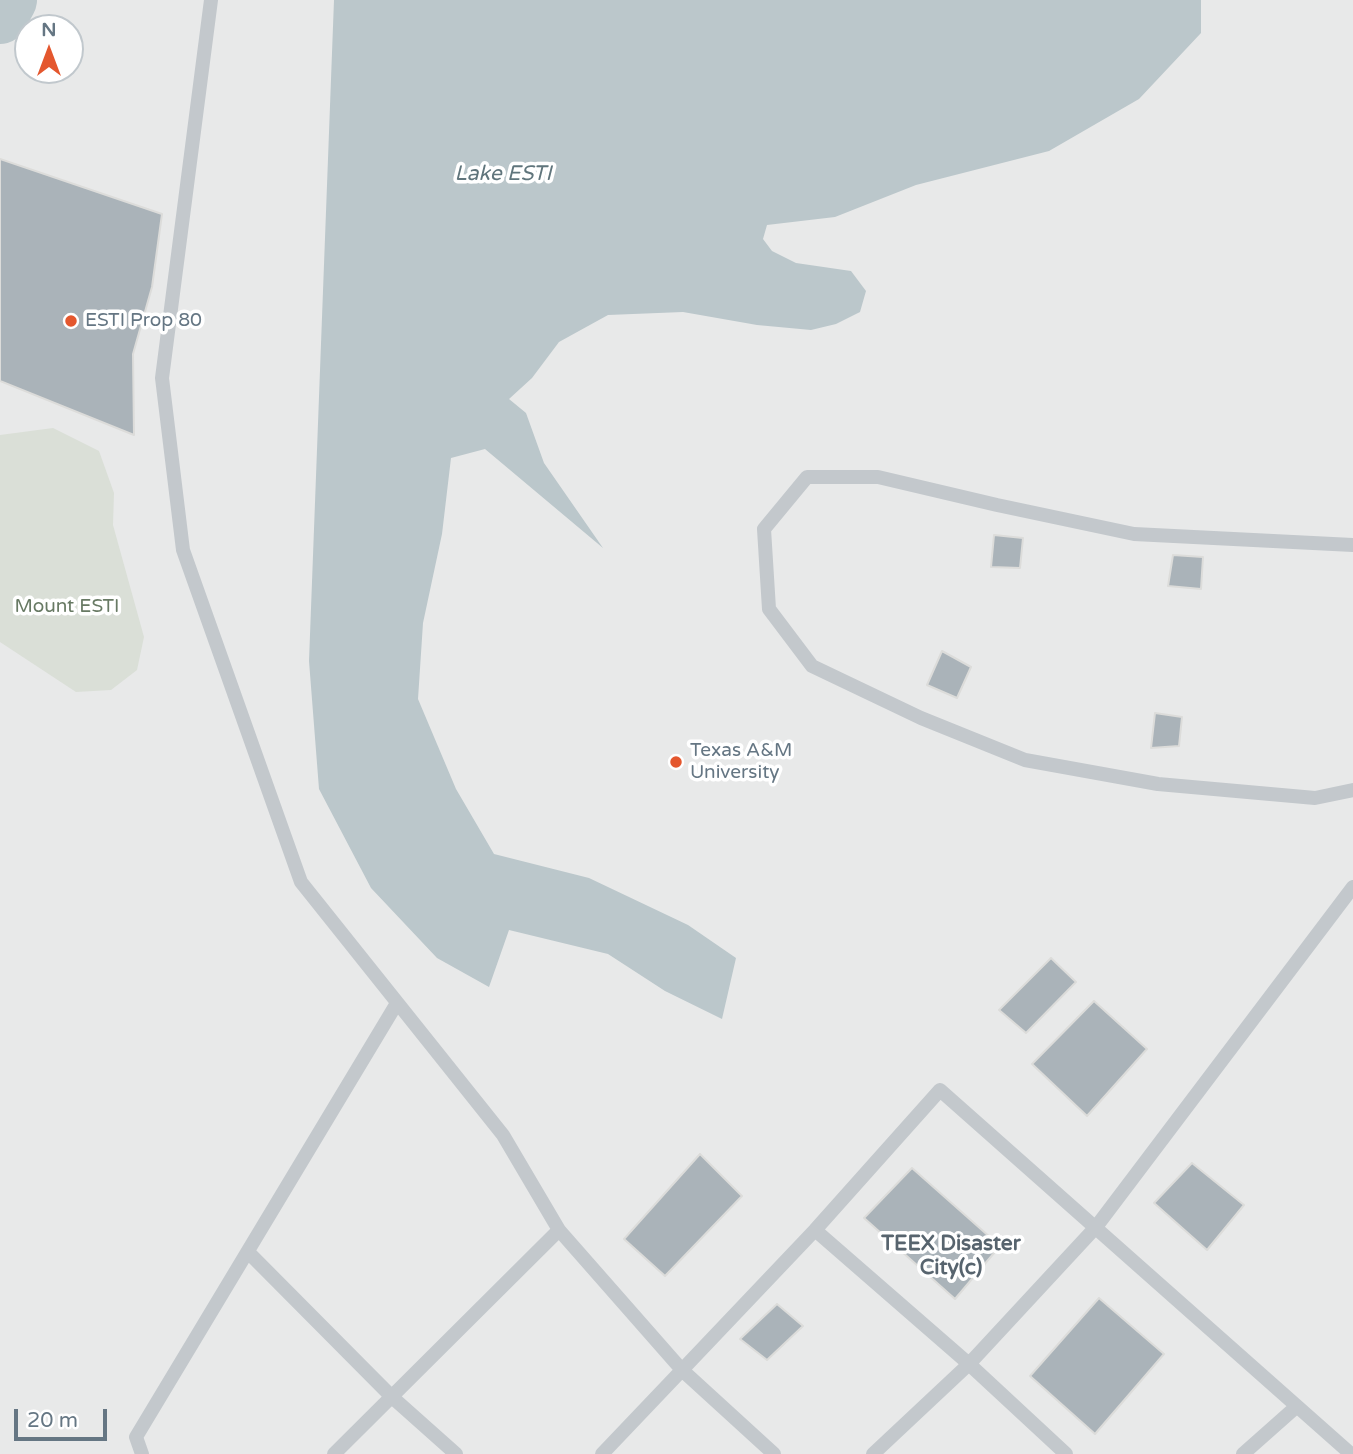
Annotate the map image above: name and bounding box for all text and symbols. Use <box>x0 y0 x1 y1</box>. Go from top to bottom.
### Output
north arrow <box>14 14 84 84</box>
text: N <box>41 19 57 41</box>
water label: Lake ESTI <box>455 161 551 187</box>
place label: ESTI Prop 80 <box>85 310 202 332</box>
marker: ESTI Prop 80 <box>63 313 79 329</box>
park label: Mount ESTI <box>15 596 119 618</box>
place label: Texas A&M University <box>690 740 792 784</box>
marker: Texas A&M University <box>668 754 684 770</box>
district label: TEEX Disaster City(c) <box>881 1231 1021 1281</box>
scale bar <box>18 1394 110 1438</box>
text: 20 m <box>27 1408 78 1433</box>

